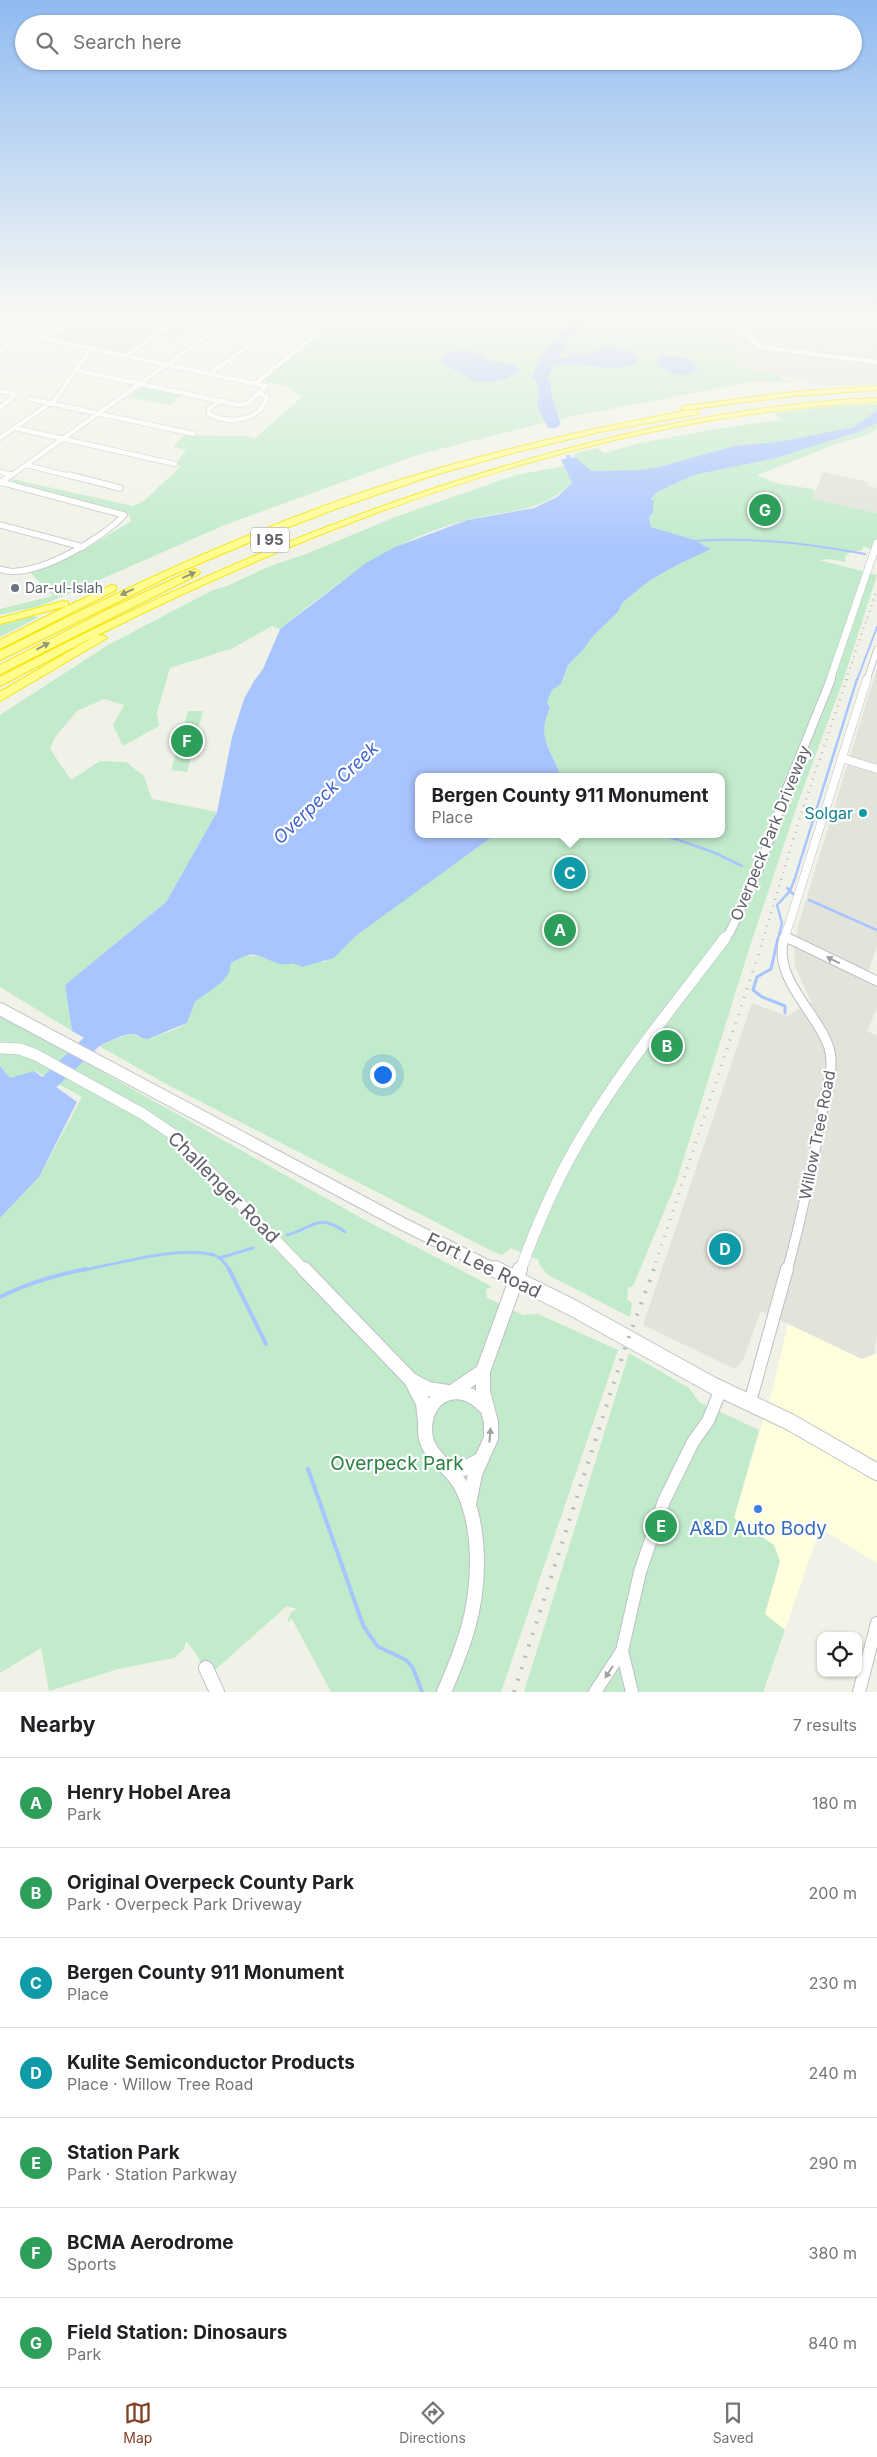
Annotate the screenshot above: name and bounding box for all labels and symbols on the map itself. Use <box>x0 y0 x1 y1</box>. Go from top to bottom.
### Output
pin: G <box>749 491 781 529</box>
road number: I 95 <box>251 528 289 552</box>
one-way arrow <box>182 570 196 578</box>
place label: Dar-ul-Islah <box>25 579 103 596</box>
marker: Dar-ul-Islah <box>9 582 21 594</box>
one-way arrow <box>120 588 134 596</box>
one-way arrow <box>36 642 50 650</box>
pin: F <box>171 722 203 760</box>
water label: Overpeck Creek <box>269 736 383 848</box>
street label: Overpeck Park Driveway <box>726 743 814 923</box>
place label: Solgar <box>804 803 853 823</box>
marker: Solgar <box>857 807 869 819</box>
pin: C <box>554 854 586 892</box>
pin: A <box>544 911 576 949</box>
one-way arrow <box>826 956 840 964</box>
pin: B <box>651 1027 683 1065</box>
your location <box>370 1062 396 1088</box>
street label: Willow Tree Road <box>795 1069 839 1201</box>
street label: Challenger Road <box>163 1127 284 1248</box>
street label: Fort Lee Road <box>423 1228 545 1303</box>
pin: D <box>709 1230 741 1268</box>
one-way arrow <box>487 1427 495 1443</box>
park label: Overpeck Park <box>330 1452 464 1475</box>
marker: A&D Auto Body <box>752 1503 764 1515</box>
pin: E <box>645 1507 677 1545</box>
place label: A&D Auto Body <box>689 1517 827 1540</box>
one-way arrow <box>604 1665 613 1678</box>

